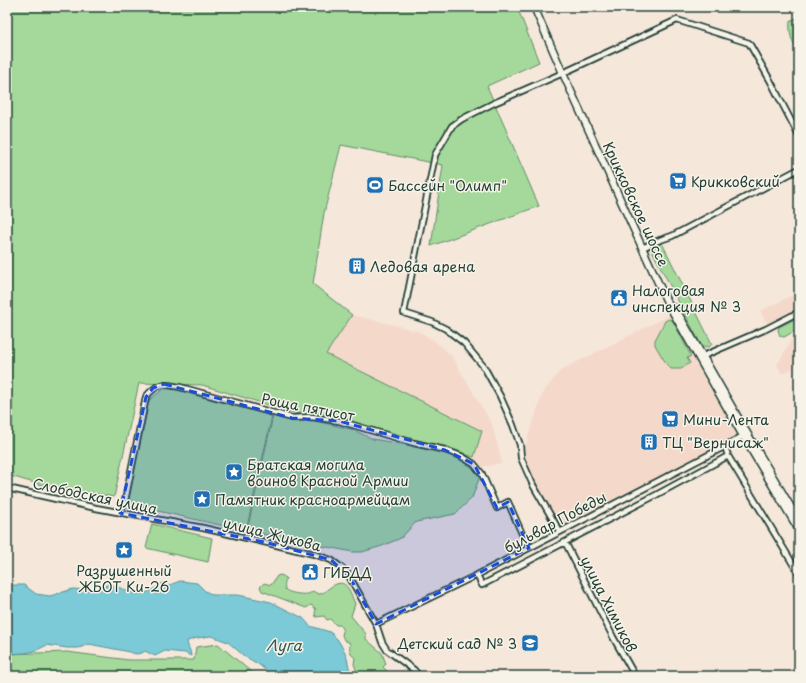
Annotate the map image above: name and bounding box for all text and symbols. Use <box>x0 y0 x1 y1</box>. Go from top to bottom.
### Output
street label: Крикковское шоссе <box>598 138 674 270</box>
supermarket icon: Крикковский <box>668 171 688 191</box>
place label: Крикковский <box>691 171 780 192</box>
sports icon: Бассейн "Олимп" <box>365 175 385 195</box>
place label: Бассейн "Олимп" <box>388 175 507 196</box>
building icon: Ледовая арена <box>347 256 367 276</box>
place label: Ледовая арена <box>370 256 475 277</box>
place label: Налоговая инспекция № 3 <box>632 280 741 317</box>
public building icon: Налоговая инспекция № 3 <box>609 288 629 308</box>
street label: Роща пятисот <box>260 388 357 426</box>
supermarket icon: Мини-Лента <box>660 409 680 429</box>
place label: Мини-Лента <box>683 409 769 430</box>
building icon: ТЦ "Вернисаж" <box>639 432 659 452</box>
place label: ТЦ "Вернисаж" <box>662 432 769 453</box>
place label: Братская могила воинов Красной Армии <box>247 454 409 491</box>
place icon: Братская могила воинов Красной Армии <box>224 462 244 482</box>
street label: Слободская улица <box>31 473 160 520</box>
street label: бульвар Победы <box>500 486 610 558</box>
place icon: Памятник красноармейцам <box>192 489 212 509</box>
place label: Памятник красноармейцам <box>215 489 410 510</box>
street label: улица Жукова <box>221 512 324 556</box>
place icon: Разрушенный ЖБОТ Ки-26 <box>114 540 134 560</box>
street label: улица Химиков <box>576 552 642 656</box>
place label: Разрушенный ЖБОТ Ки-26 <box>76 560 172 597</box>
public building icon: ГИБДД <box>300 562 320 582</box>
place label: ГИБДД <box>323 562 372 583</box>
water label: Луга <box>266 633 302 656</box>
place label: Детский сад № 3 <box>397 633 517 654</box>
school or university icon: Детский сад № 3 <box>520 633 540 653</box>

